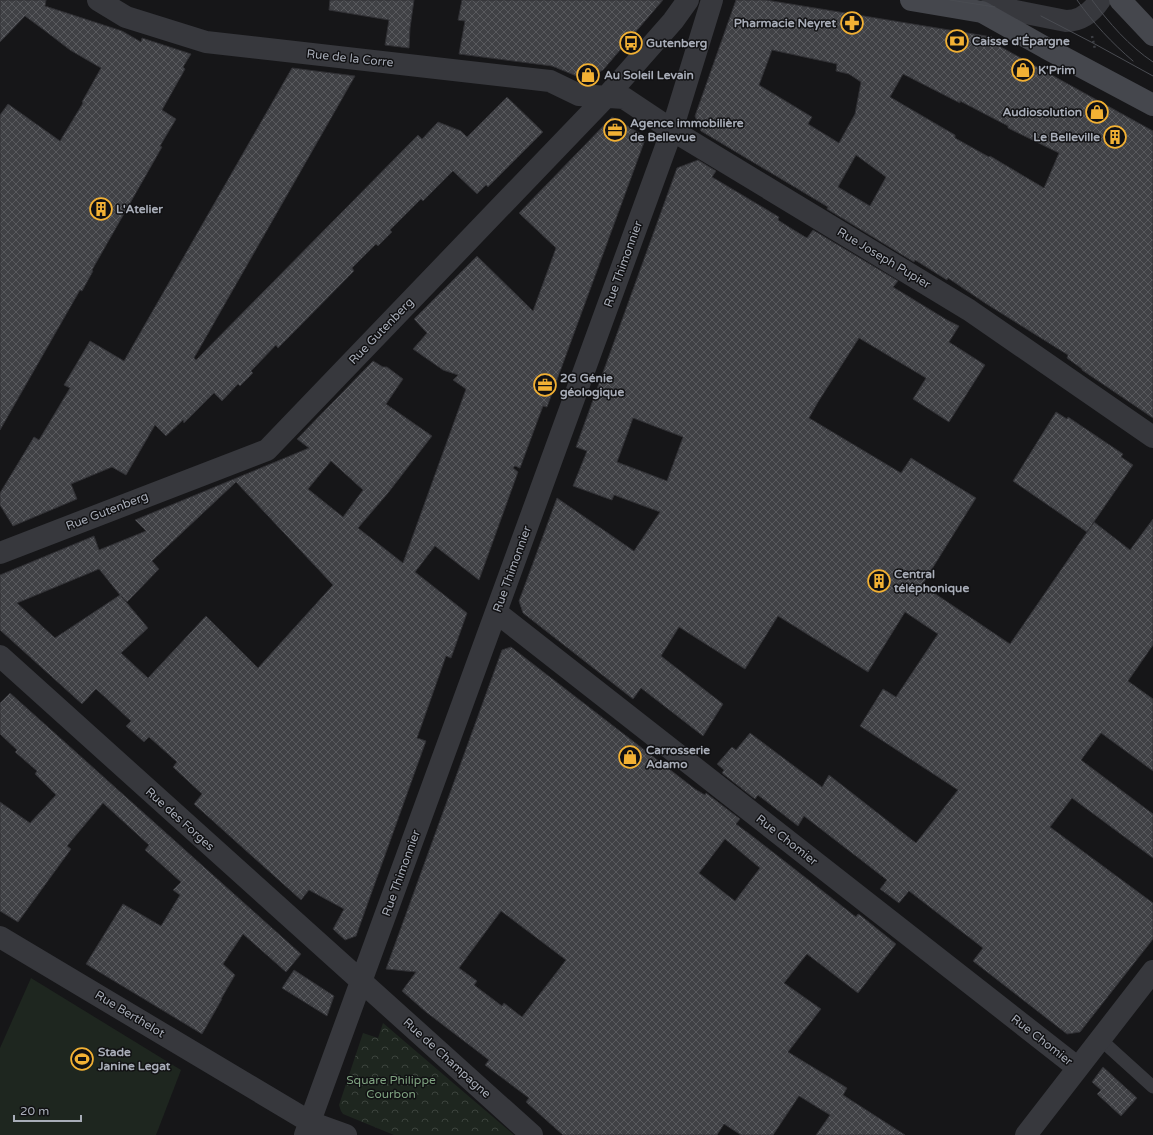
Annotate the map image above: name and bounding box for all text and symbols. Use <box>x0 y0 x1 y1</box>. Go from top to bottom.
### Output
pharmacy icon: Pharmacie Neyret <box>839 10 865 36</box>
place label: Pharmacie Neyret <box>734 16 836 31</box>
bank icon: Caisse d'Épargne <box>944 28 970 54</box>
bus stop icon: Gutenberg <box>618 30 644 56</box>
place label: Caisse d'Épargne <box>972 34 1070 49</box>
place label: Gutenberg <box>646 36 707 51</box>
street label: Rue de la Corre <box>306 46 394 70</box>
shop icon: K'Prim <box>1010 57 1036 83</box>
shop icon: Au Soleil Levain <box>575 62 601 88</box>
place label: K'Prim <box>1038 63 1075 77</box>
place label: Au Soleil Levain <box>604 68 694 82</box>
shop icon: Audiosolution <box>1084 99 1110 125</box>
place label: Audiosolution <box>1003 105 1082 119</box>
place label: Agence immobilière de Bellevue <box>630 116 744 144</box>
office icon: Agence immobilière de Bellevue <box>602 117 628 143</box>
building icon: Le Belleville <box>1102 124 1128 150</box>
place label: Le Belleville <box>1033 130 1100 144</box>
building icon: L'Atelier <box>88 196 114 222</box>
place label: L'Atelier <box>116 202 163 216</box>
street label: Rue Thimonnier <box>601 219 645 309</box>
street label: Rue Joseph Pupier <box>835 225 934 292</box>
street label: Rue Gutenberg <box>346 295 416 367</box>
place label: 2G Génie géologique <box>560 371 624 400</box>
office icon: 2G Génie géologique <box>532 372 558 398</box>
street label: Rue Gutenberg <box>64 489 150 533</box>
street label: Rue Thimonnier <box>490 524 534 614</box>
place label: Central téléphonique <box>893 567 969 596</box>
building icon: Central téléphonique <box>866 568 892 594</box>
place label: Carrosserie Adamo <box>646 743 710 771</box>
shop icon: Carrosserie Adamo <box>617 744 643 770</box>
street label: Rue des Forges <box>143 784 217 854</box>
street label: Rue Chomier <box>753 812 821 869</box>
street label: Rue Thimonnier <box>379 828 423 918</box>
street label: Rue Berthelot <box>93 988 168 1041</box>
street label: Rue Chomier <box>1008 1012 1076 1069</box>
street label: Rue de Champagne <box>400 1015 494 1101</box>
place label: Stade Janine Legat <box>97 1045 171 1074</box>
sports icon: Stade Janine Legat <box>69 1046 95 1072</box>
park label: Square Philippe Courbon <box>346 1073 436 1101</box>
scale bar <box>14 1097 81 1123</box>
text: 20 m <box>20 1104 49 1118</box>

